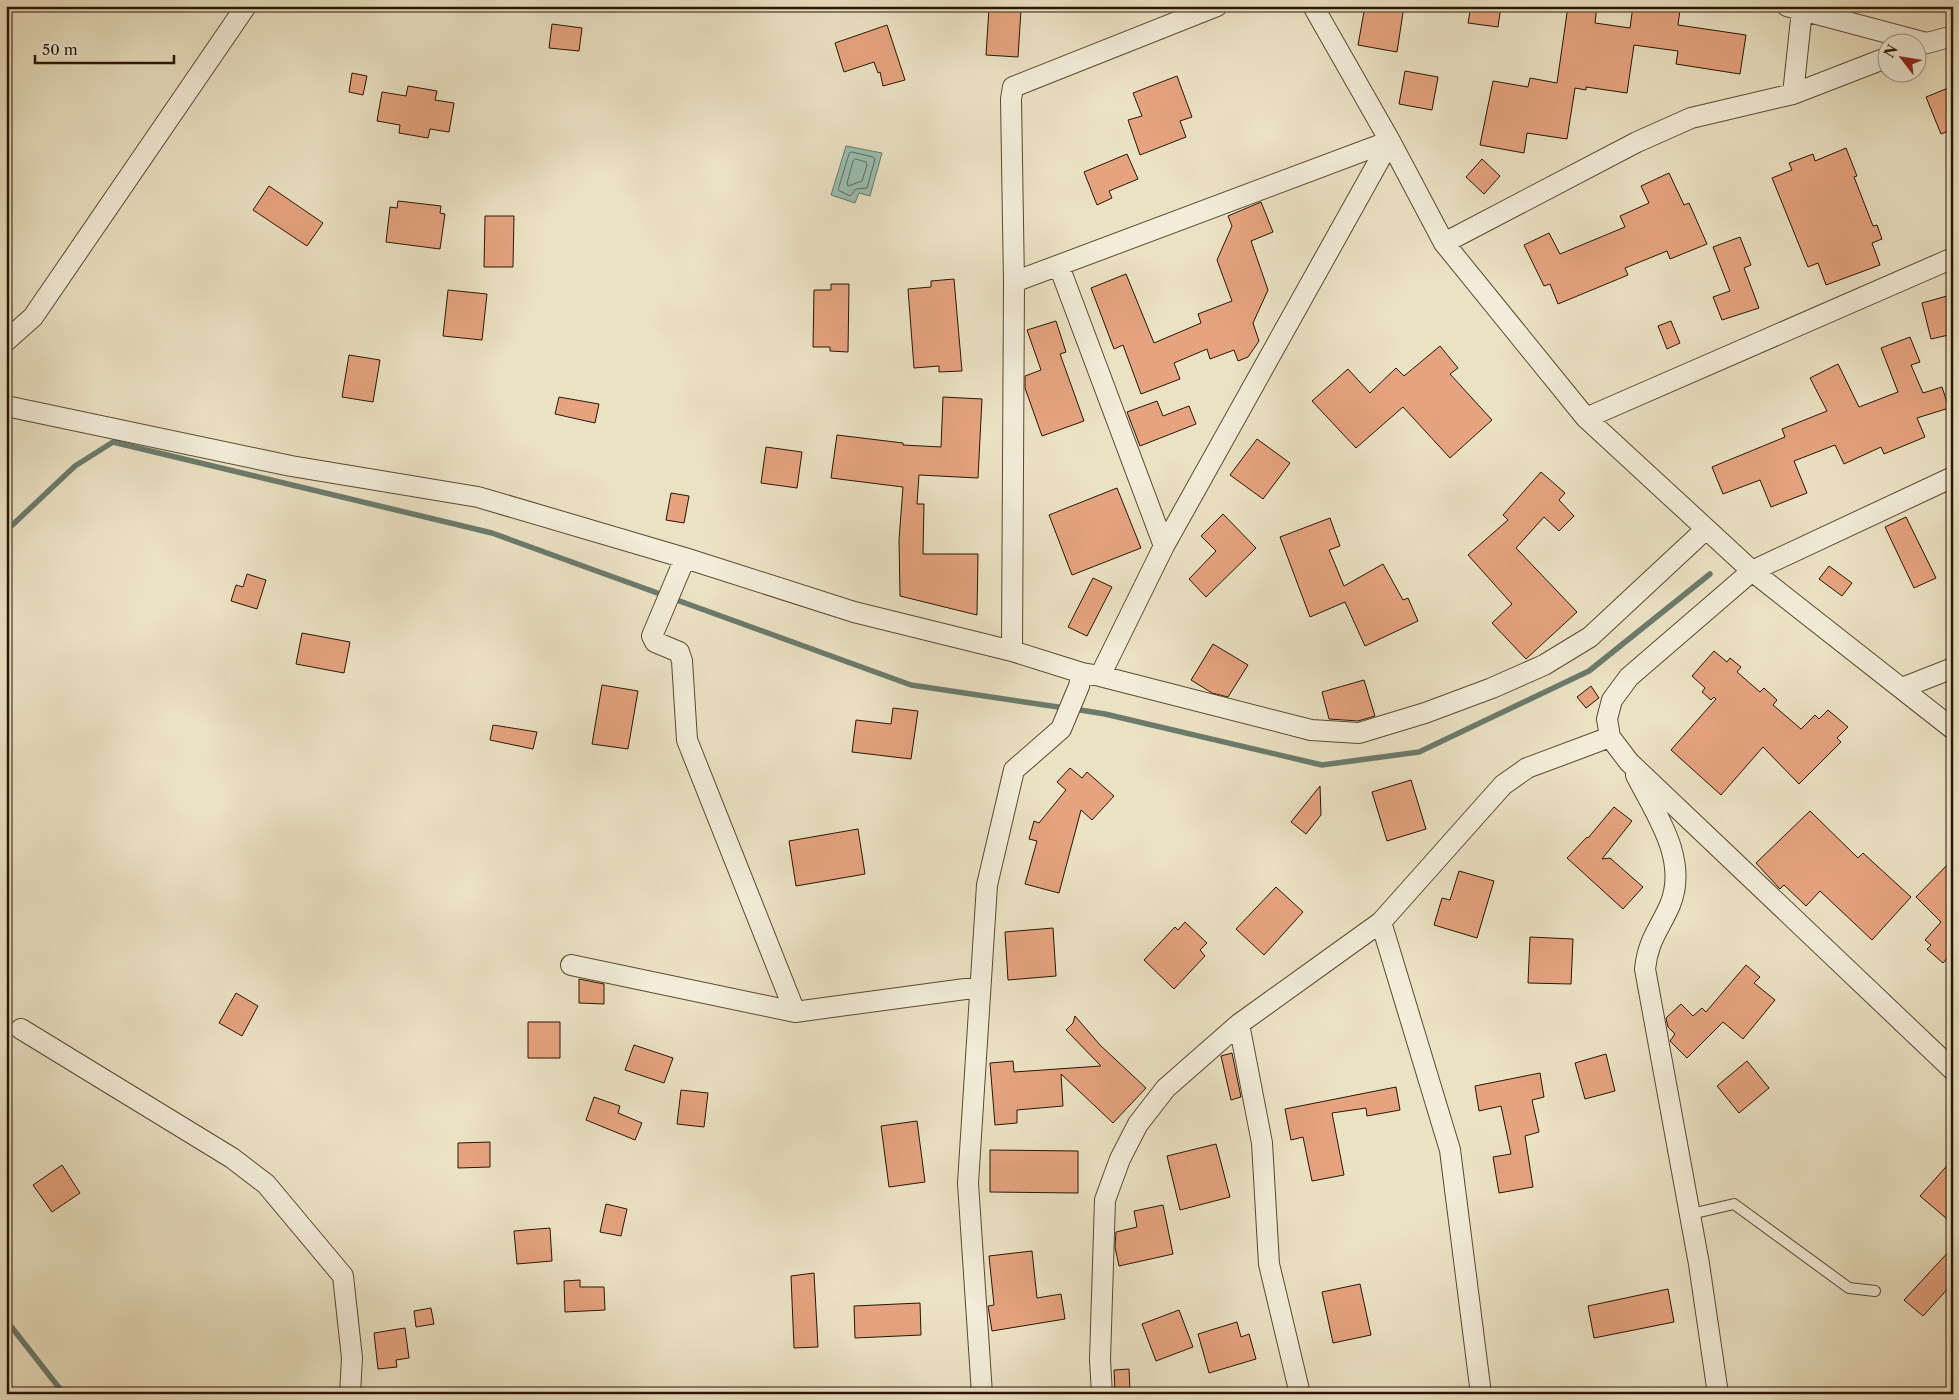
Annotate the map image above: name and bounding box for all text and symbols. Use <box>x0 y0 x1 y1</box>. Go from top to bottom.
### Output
scale bar <box>35 32 174 64</box>
north arrow <box>1876 32 1926 82</box>
text: 50 m <box>42 40 78 59</box>
text: N <box>1880 41 1902 61</box>

